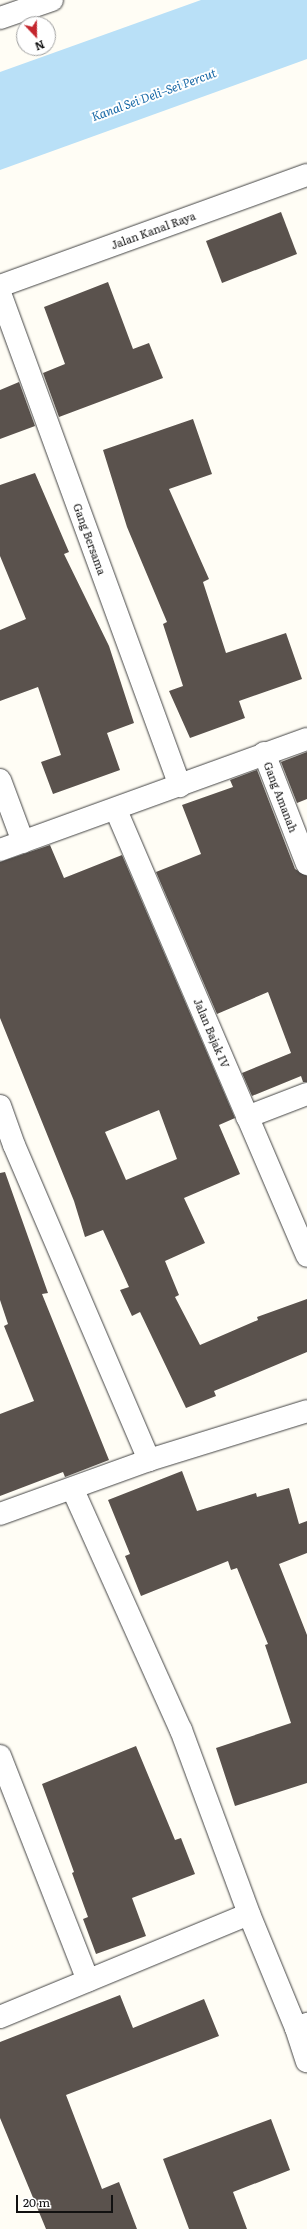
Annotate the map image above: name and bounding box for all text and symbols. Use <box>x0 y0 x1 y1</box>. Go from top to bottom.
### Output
north arrow <box>16 16 56 56</box>
text: N <box>33 37 47 55</box>
water label: Kanal Sei Deli–Sei Percut <box>90 66 218 124</box>
street label: Jalan Kanal Raya <box>109 209 197 251</box>
street label: Gang Bersama <box>71 501 109 577</box>
street label: Gang Amanah <box>261 760 301 834</box>
street label: Jalan Bajak IV <box>191 996 233 1070</box>
scale bar <box>18 2187 115 2213</box>
text: 20 m <box>23 2193 50 2211</box>

